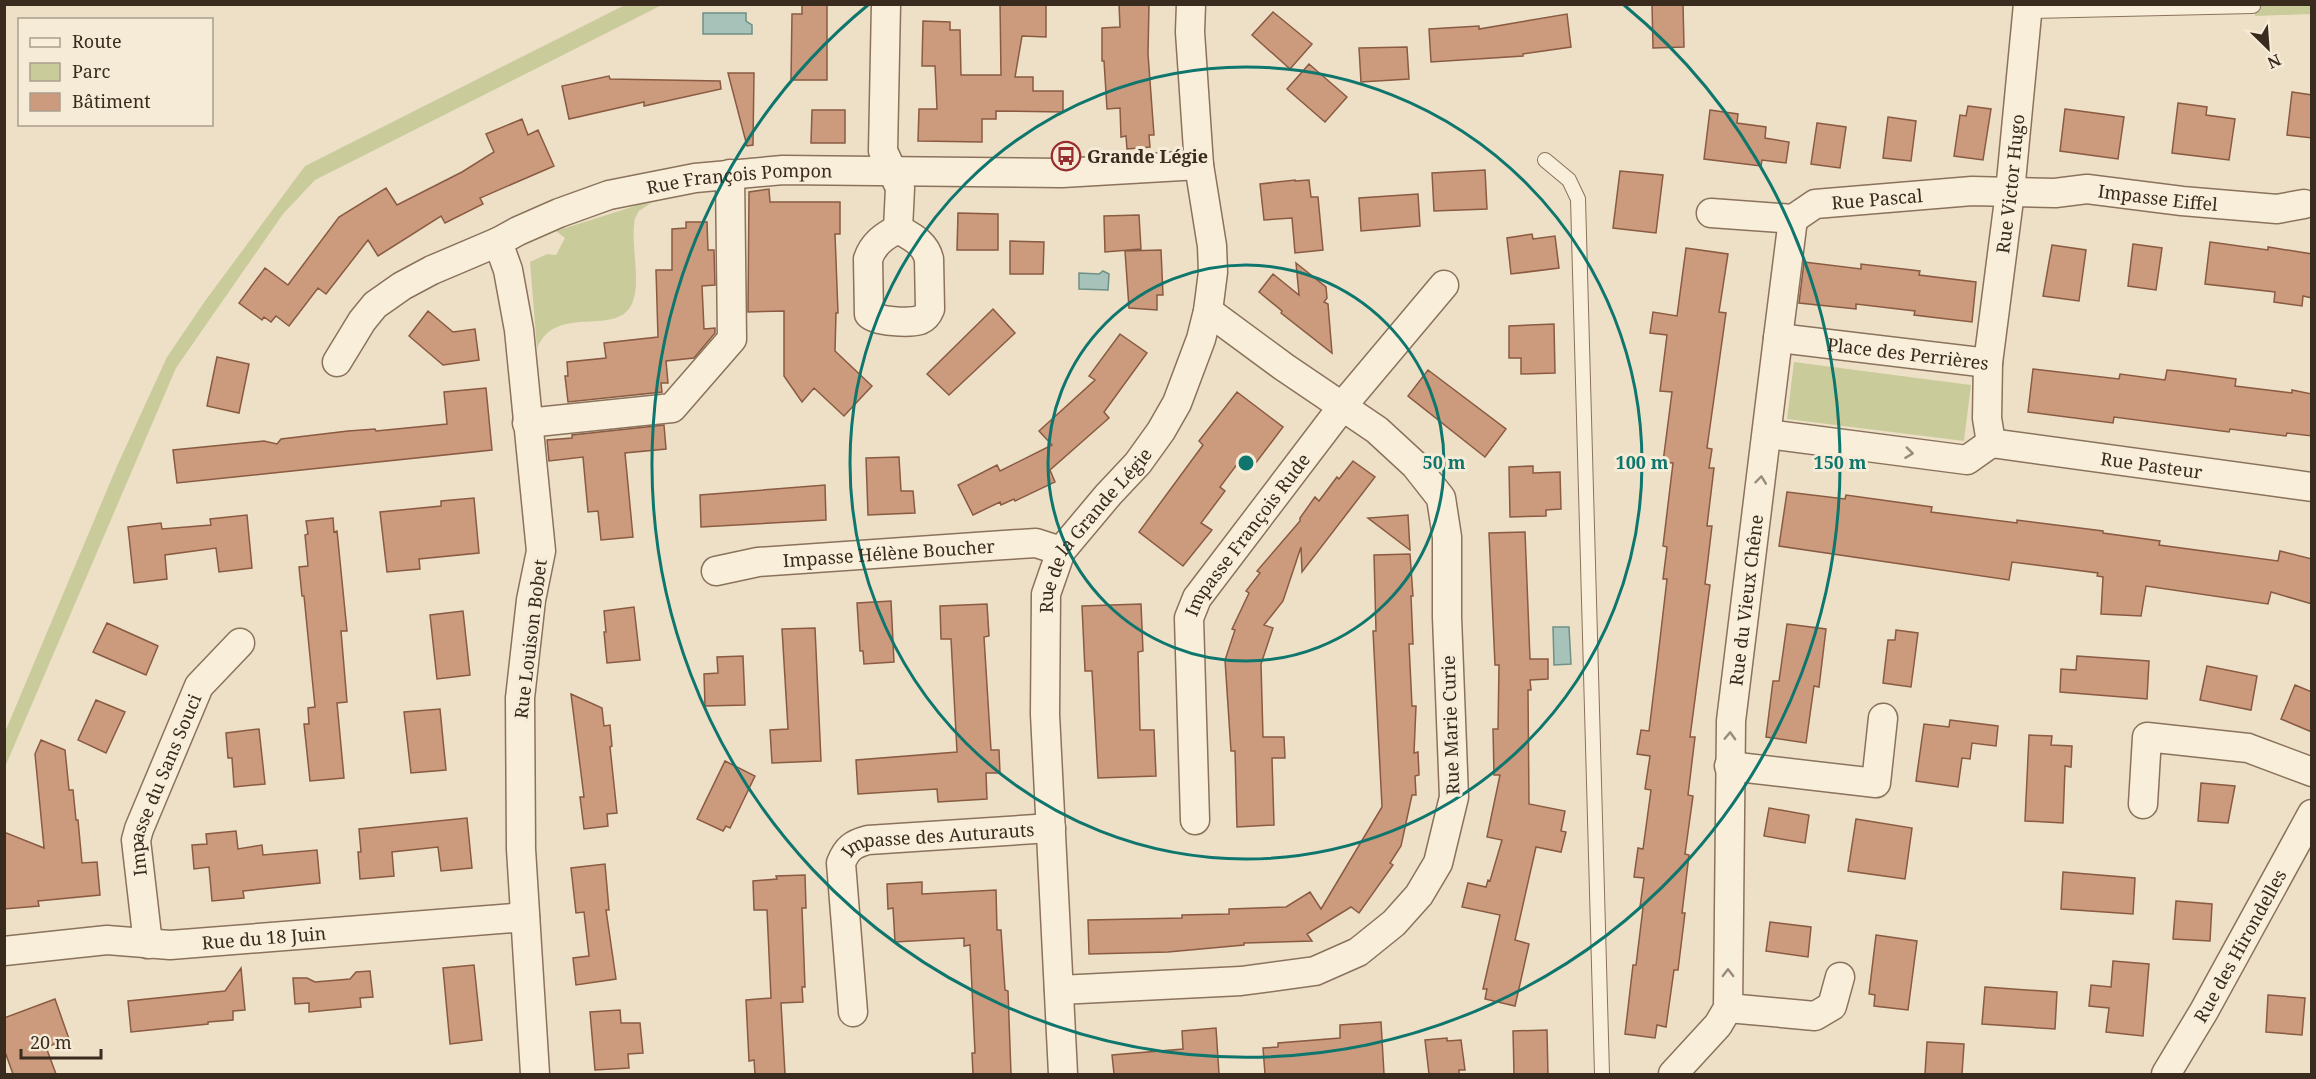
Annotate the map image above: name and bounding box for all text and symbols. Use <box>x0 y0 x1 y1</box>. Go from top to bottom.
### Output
legend <box>18 18 213 126</box>
north arrow <box>2238 18 2298 78</box>
text: Route <box>72 29 122 53</box>
text: N <box>2264 49 2285 74</box>
text: Parc <box>72 59 110 83</box>
text: Bâtiment <box>72 89 151 113</box>
street label: Rue Victor Hugo <box>1990 113 2029 255</box>
bus stop icon: Grande Légie <box>1050 140 1082 172</box>
place label: Grande Légie <box>1087 144 1208 168</box>
street label: Rue François Pompon <box>644 158 833 199</box>
street label: Impasse Eiffel <box>2097 178 2219 216</box>
street label: Rue Pascal <box>1830 183 1924 215</box>
street label: Place des Perrières <box>1826 332 1990 375</box>
street label: Rue de la Grande Légie <box>1034 443 1157 613</box>
one-way arrow <box>1904 446 1913 458</box>
street label: Rue Pasteur <box>2099 446 2204 484</box>
street label: Impasse François Rude <box>1179 448 1315 620</box>
text: 50 m <box>1423 450 1466 474</box>
text: 100 m <box>1616 450 1669 474</box>
text: 150 m <box>1814 450 1867 474</box>
centre of rings <box>1236 453 1256 473</box>
one-way arrow <box>1755 475 1767 485</box>
street label: Rue du Vieux Chêne <box>1723 513 1768 687</box>
street label: Impasse Hélène Boucher <box>782 534 996 572</box>
street label: Rue Louison Bobet <box>508 558 552 720</box>
street label: Rue Marie Curie <box>1436 655 1464 795</box>
street label: Impasse du Sans Souci <box>124 690 206 877</box>
one-way arrow <box>1724 732 1737 741</box>
street label: Impasse des Auturauts <box>835 817 1035 862</box>
street label: Rue des Hirondelles <box>2188 865 2291 1027</box>
street label: Rue du 18 Juin <box>201 921 327 954</box>
one-way arrow <box>1722 969 1734 978</box>
scale bar <box>21 1022 100 1060</box>
text: 20 m <box>30 1030 72 1054</box>

